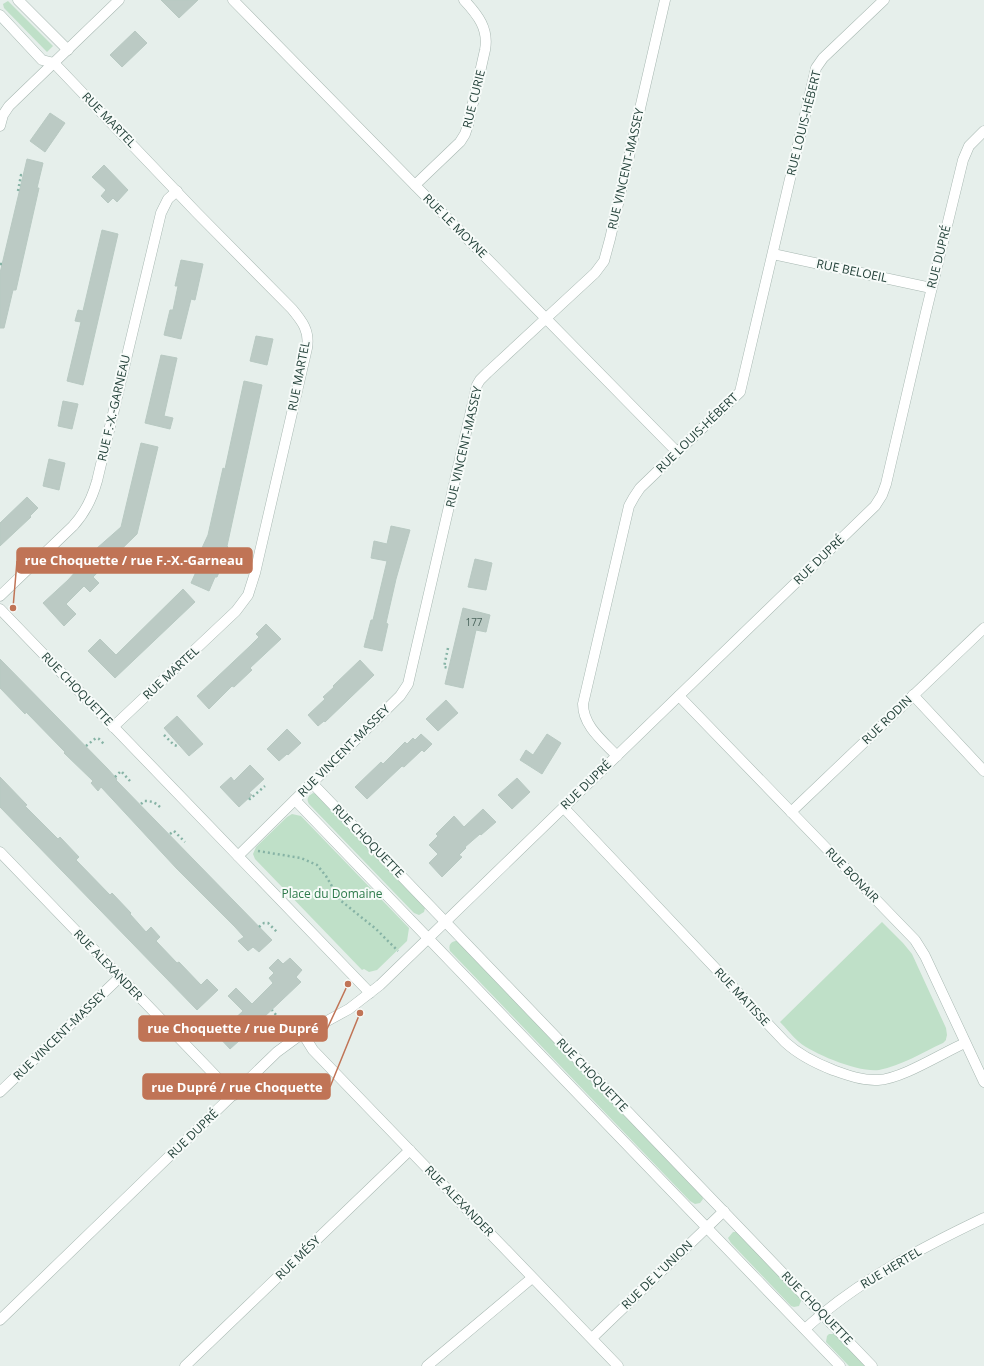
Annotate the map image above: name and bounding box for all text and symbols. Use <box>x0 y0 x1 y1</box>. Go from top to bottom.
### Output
street label: RUE CURIE <box>458 68 489 130</box>
street label: RUE LOUIS-HÉBERT <box>782 68 825 177</box>
street label: RUE MARTEL <box>78 88 140 151</box>
street label: RUE VINCENT-MASSEY <box>603 106 648 231</box>
street label: RUE LE MOYNE <box>419 190 491 262</box>
street label: RUE DUPRÉ <box>922 223 955 290</box>
street label: RUE BELOEIL <box>815 255 889 286</box>
street label: RUE MARTEL <box>283 339 314 413</box>
street label: RUE F.-X.-GARNEAU <box>93 353 134 463</box>
street label: RUE VINCENT-MASSEY <box>441 384 486 509</box>
street label: RUE LOUIS-HÉBERT <box>652 389 742 476</box>
street label: RUE DUPRÉ <box>789 531 848 588</box>
callout: rue Choquette / rue F.-X.-Garneau <box>17 548 252 573</box>
text: rue Choquette / rue F.-X.-Garneau <box>25 551 243 569</box>
house number: 177 <box>465 615 483 629</box>
street label: RUE MARTEL <box>139 642 203 703</box>
street label: RUE CHOQUETTE <box>38 648 117 729</box>
street label: RUE RODIN <box>858 691 915 748</box>
street label: RUE VINCENT-MASSEY <box>294 701 394 801</box>
street label: RUE DUPRÉ <box>556 756 615 813</box>
street label: RUE CHOQUETTE <box>329 800 408 881</box>
street label: RUE BONAIR <box>822 843 883 906</box>
park label: Place du Domaine <box>281 885 383 902</box>
street label: RUE ALEXANDER <box>70 925 147 1004</box>
street label: RUE MATISSE <box>711 964 774 1030</box>
street label: RUE VINCENT-MASSEY <box>9 985 110 1084</box>
callout: rue Choquette / rue Dupré <box>139 1016 327 1041</box>
text: rue Choquette / rue Dupré <box>147 1019 319 1037</box>
street label: RUE CHOQUETTE <box>553 1034 632 1115</box>
callout: rue Dupré / rue Choquette <box>143 1074 330 1099</box>
text: rue Dupré / rue Choquette <box>151 1078 323 1096</box>
street label: RUE DUPRÉ <box>163 1105 222 1162</box>
street label: RUE ALEXANDER <box>421 1161 498 1240</box>
street label: RUE MÉSY <box>271 1232 324 1283</box>
street label: RUE DE L'UNION <box>617 1236 696 1313</box>
street label: RUE HERTEL <box>857 1243 924 1292</box>
street label: RUE CHOQUETTE <box>778 1267 857 1348</box>

